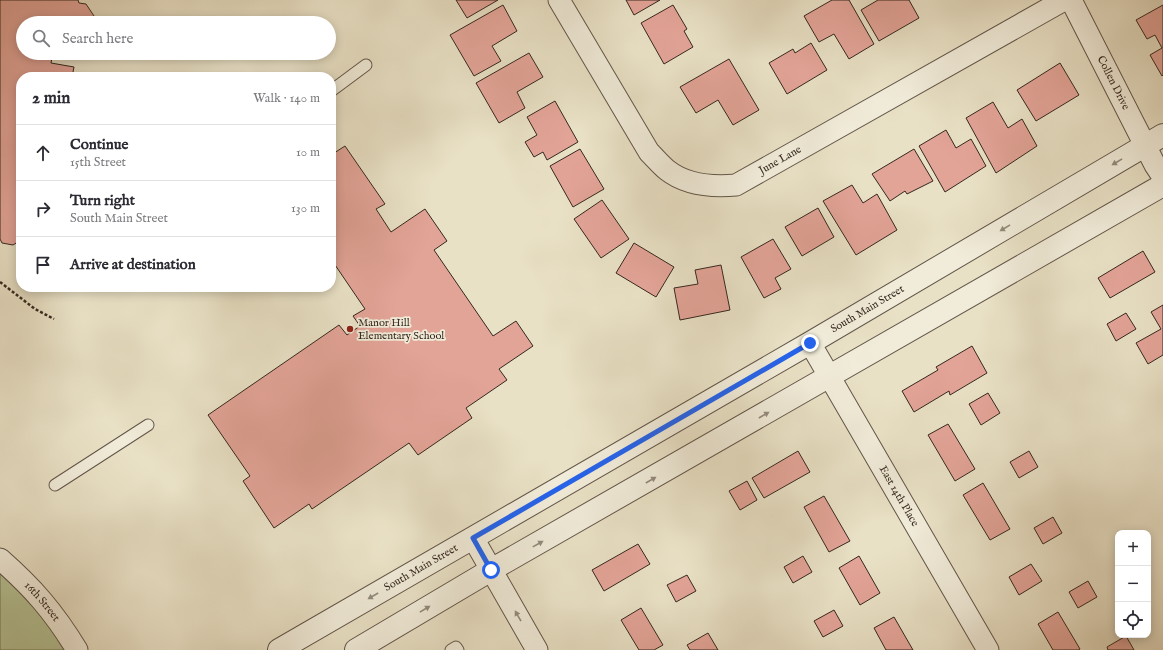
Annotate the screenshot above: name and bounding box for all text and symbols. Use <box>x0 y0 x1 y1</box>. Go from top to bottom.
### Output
search box <box>16 16 336 60</box>
icon: search <box>30 27 52 49</box>
text: Search here <box>62 29 133 48</box>
street label: Collen Drive <box>1094 54 1133 112</box>
text: 2 min <box>32 88 70 109</box>
text: Walk · 140 m <box>253 90 320 107</box>
text: Continue <box>70 135 128 154</box>
icon: ahead <box>32 142 54 164</box>
street label: June Lane <box>755 143 804 179</box>
text: 10 m <box>296 144 320 161</box>
text: 15th Street <box>70 154 126 171</box>
one-way arrow <box>1111 158 1123 165</box>
text: Turn right <box>70 191 135 210</box>
icon: right <box>32 198 54 220</box>
text: 130 m <box>291 200 320 217</box>
text: South Main Street <box>70 210 168 227</box>
one-way arrow <box>999 224 1011 231</box>
icon: arrive <box>32 254 54 276</box>
text: Arrive at destination <box>70 255 196 274</box>
street label: South Main Street <box>828 282 907 336</box>
place label: Manor Hill Elementary School <box>358 316 444 343</box>
marker: Manor Hill Elementary School <box>345 324 355 334</box>
route end <box>801 334 819 352</box>
one-way arrow <box>758 411 770 418</box>
street label: East 14th Place <box>876 463 922 529</box>
one-way arrow <box>645 476 657 483</box>
map controls <box>1115 530 1151 638</box>
button: + <box>1115 530 1151 566</box>
one-way arrow <box>532 540 544 547</box>
street label: South Main Street <box>382 541 461 595</box>
route start <box>482 561 500 579</box>
button: − <box>1115 566 1151 602</box>
street label: 16th Street <box>21 579 63 625</box>
one-way arrow <box>367 592 379 599</box>
button: locate <box>1115 602 1151 638</box>
one-way arrow <box>419 605 431 612</box>
one-way arrow <box>514 610 521 622</box>

